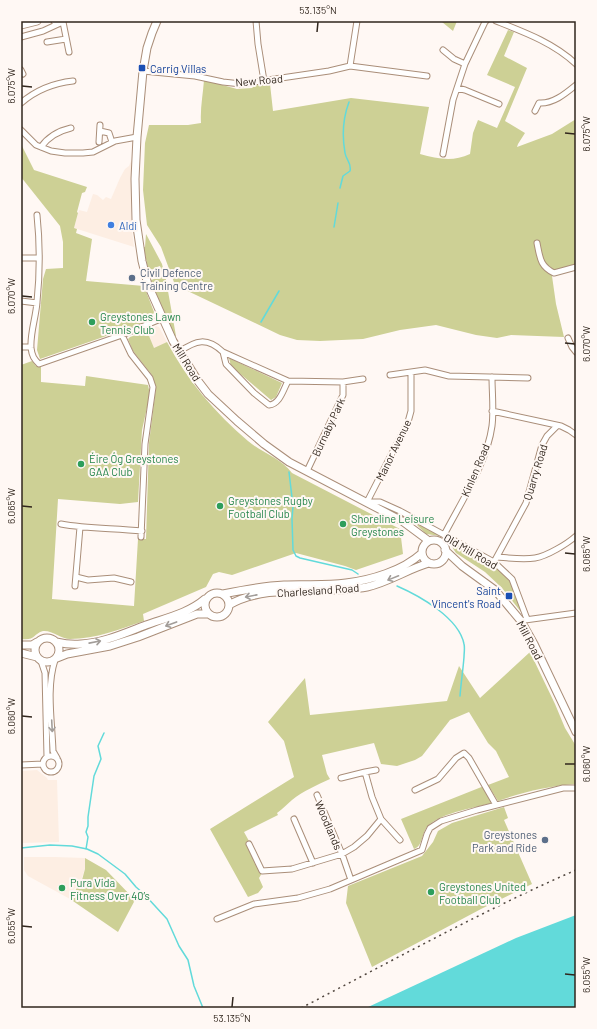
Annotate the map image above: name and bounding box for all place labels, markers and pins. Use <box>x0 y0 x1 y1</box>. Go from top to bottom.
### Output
place label: Carrig Villas <box>150 62 206 75</box>
marker: Carrig Villas <box>137 63 147 73</box>
place label: Aldi <box>119 219 137 232</box>
marker: Aldi <box>106 220 116 230</box>
place label: Civil Defence Training Centre <box>140 266 213 292</box>
marker: Civil Defence Training Centre <box>127 273 137 283</box>
place label: Greystones Lawn Tennis Club <box>100 310 181 336</box>
marker: Greystones Lawn Tennis Club <box>87 317 97 327</box>
place label: Éire Óg Greystones GAA Club <box>89 452 178 478</box>
marker: Éire Óg Greystones GAA Club <box>76 459 86 469</box>
place label: Greystones Rugby Football Club <box>228 494 313 520</box>
marker: Greystones Rugby Football Club <box>215 501 225 511</box>
place label: Shoreline Leisure Greystones <box>351 512 434 538</box>
marker: Shoreline Leisure Greystones <box>338 519 348 529</box>
place label: Saint Vincent's Road <box>431 584 501 610</box>
marker: Saint Vincent's Road <box>504 591 514 601</box>
place label: Greystones Park and Ride <box>472 828 537 854</box>
marker: Greystones Park and Ride <box>540 835 550 845</box>
place label: Pura Vida Fitness Over 40’s <box>70 876 150 902</box>
place label: Greystones United Football Club <box>439 880 526 906</box>
marker: Pura Vida Fitness Over 40’s <box>57 883 67 893</box>
marker: Greystones United Football Club <box>426 887 436 897</box>

